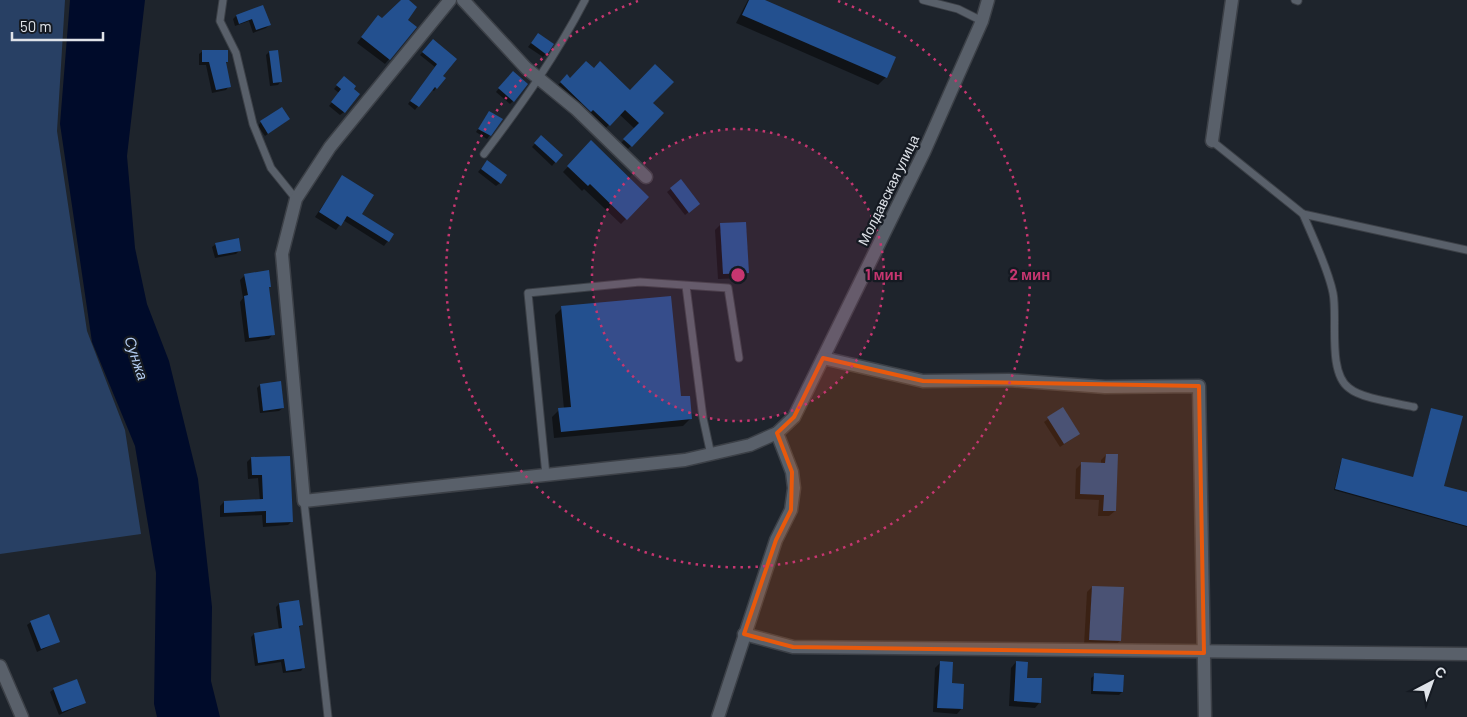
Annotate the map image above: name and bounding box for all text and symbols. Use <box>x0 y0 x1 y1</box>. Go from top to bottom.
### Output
scale bar <box>12 10 104 42</box>
text: 50 m <box>20 17 52 35</box>
street label: Молдавская улица <box>854 132 922 248</box>
text: 1 мин <box>865 265 903 283</box>
text: 2 мин <box>1010 265 1050 283</box>
centre of rings <box>729 266 747 284</box>
water label: Сунжа <box>121 334 153 382</box>
north arrow <box>1407 657 1457 707</box>
text: С <box>1431 662 1450 682</box>

